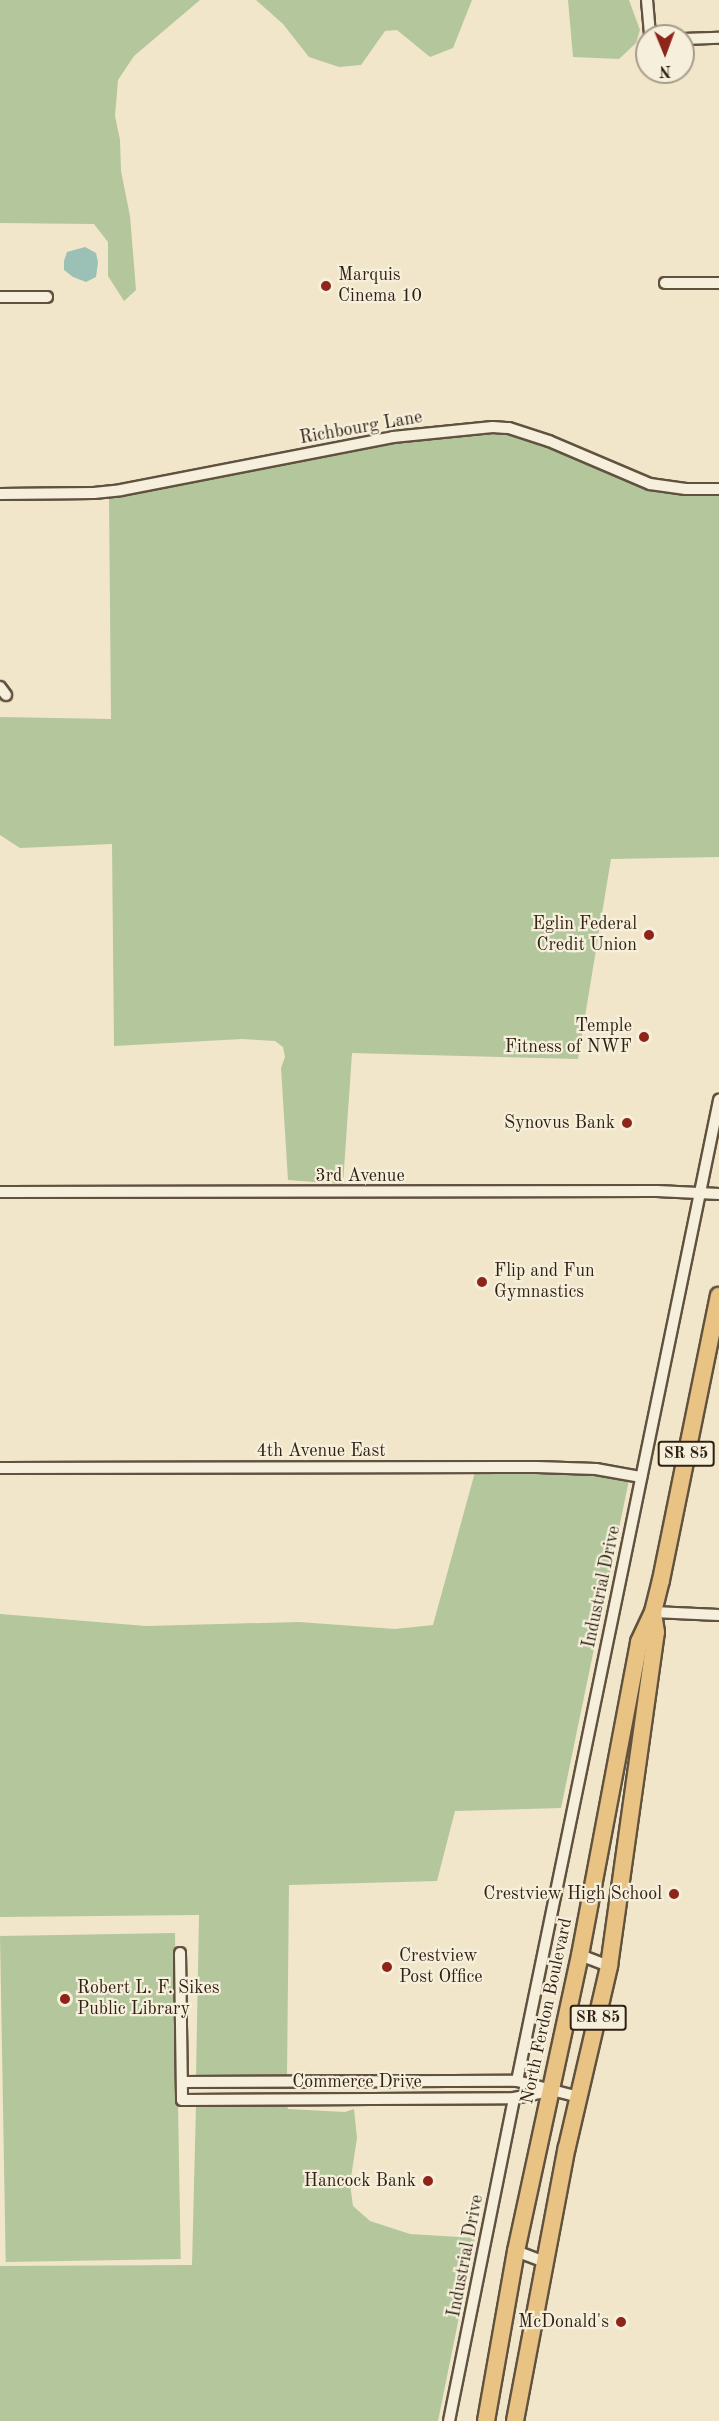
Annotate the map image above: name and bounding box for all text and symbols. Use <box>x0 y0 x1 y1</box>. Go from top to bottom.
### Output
north arrow <box>635 24 695 84</box>
text: N <box>659 62 672 78</box>
place label: Marquis Cinema 10 <box>338 265 422 308</box>
marker: Marquis Cinema 10 <box>319 279 333 293</box>
street label: Richbourg Lane <box>298 407 424 449</box>
place label: Eglin Federal Credit Union <box>532 914 637 956</box>
marker: Eglin Federal Credit Union <box>642 928 656 942</box>
place label: Temple Fitness of NWF <box>505 1016 632 1058</box>
marker: Temple Fitness of NWF <box>637 1030 651 1044</box>
place label: Synovus Bank <box>504 1112 615 1134</box>
marker: Synovus Bank <box>620 1116 634 1130</box>
street label: 3rd Avenue <box>315 1165 405 1187</box>
place label: Flip and Fun Gymnastics <box>494 1261 595 1304</box>
marker: Flip and Fun Gymnastics <box>475 1275 489 1289</box>
street label: 4th Avenue East <box>256 1440 386 1462</box>
road number: SR 85 <box>658 1441 714 1467</box>
street label: Industrial Drive <box>579 1524 625 1650</box>
place label: Crestview High School <box>483 1883 662 1905</box>
marker: Crestview High School <box>667 1887 681 1901</box>
street label: North Ferdon Boulevard <box>517 1916 577 2106</box>
place label: Crestview Post Office <box>399 1946 483 1988</box>
marker: Crestview Post Office <box>380 1960 394 1974</box>
place label: Robert L. F. Sikes Public Library <box>77 1978 220 2020</box>
marker: Robert L. F. Sikes Public Library <box>58 1992 72 2006</box>
road number: SR 85 <box>570 2005 626 2031</box>
street label: Commerce Drive <box>292 2071 422 2093</box>
place label: Hancock Bank <box>304 2170 416 2192</box>
marker: Hancock Bank <box>421 2174 435 2188</box>
street label: Industrial Drive <box>444 2193 488 2319</box>
place label: McDonald's <box>518 2311 609 2333</box>
marker: McDonald's <box>614 2315 628 2329</box>

